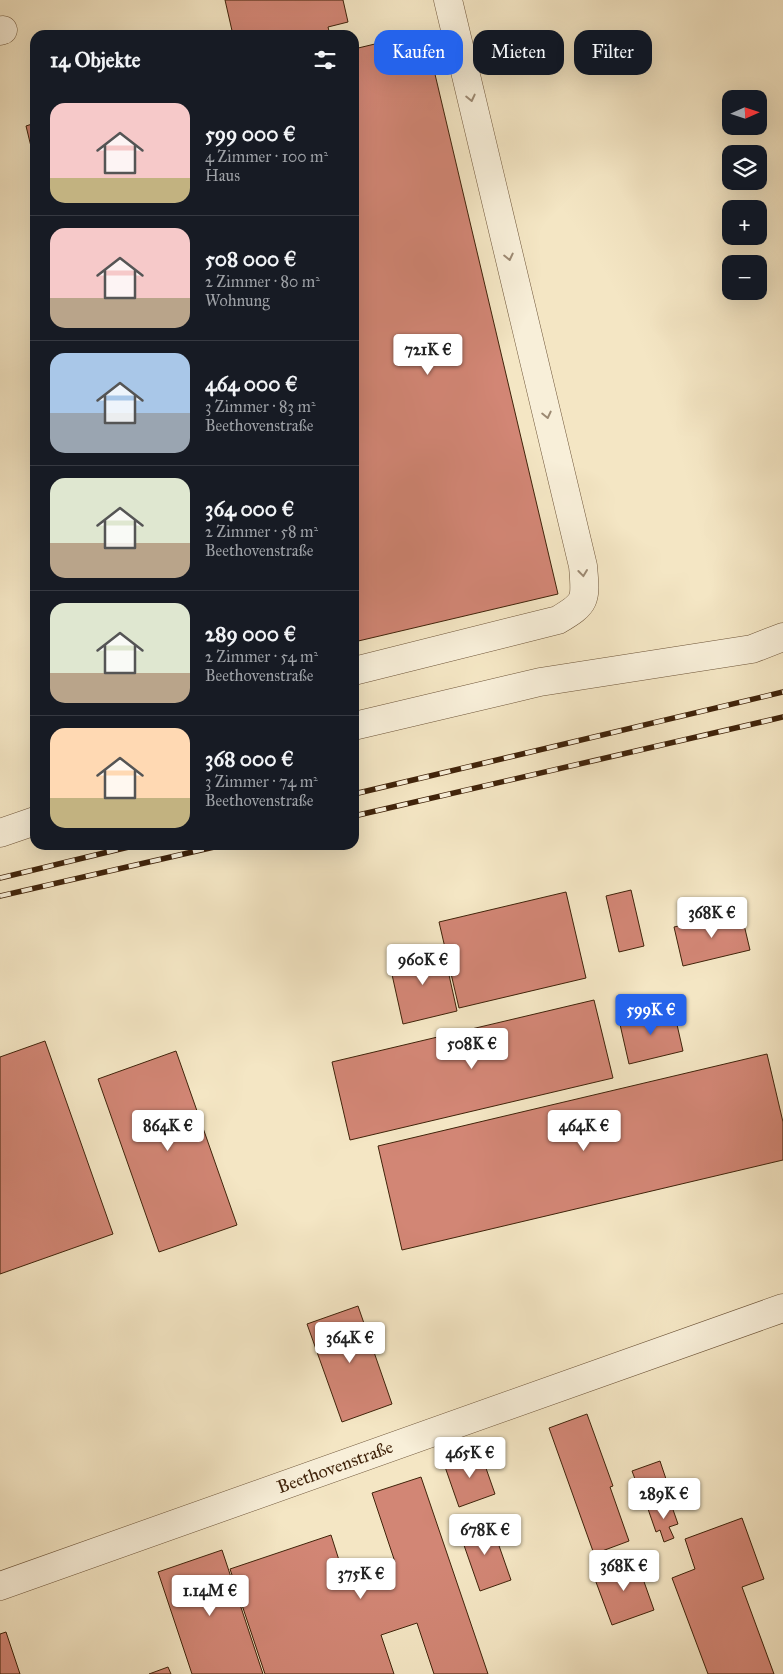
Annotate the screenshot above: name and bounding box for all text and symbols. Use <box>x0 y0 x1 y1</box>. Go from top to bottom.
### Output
chip: Kaufen <box>374 30 463 75</box>
chip: Mieten <box>473 30 564 75</box>
chip: Filter <box>574 30 652 75</box>
icon: filters <box>311 46 339 74</box>
text: 14 Objekte <box>50 47 140 73</box>
north arrow <box>722 90 768 135</box>
map controls <box>722 90 767 300</box>
one-way arrow <box>465 94 476 103</box>
text: 599 000 € <box>205 121 296 147</box>
icon: home <box>90 123 150 183</box>
button: layers <box>722 145 767 190</box>
text: 4 Zimmer · 100 m² <box>205 147 328 166</box>
text: Haus <box>205 166 240 185</box>
button: + <box>722 200 767 245</box>
text: 508 000 € <box>205 246 297 272</box>
icon: home <box>90 248 150 308</box>
one-way arrow <box>503 252 514 261</box>
button: − <box>722 255 767 300</box>
text: 2 Zimmer · 80 m² <box>205 272 320 291</box>
text: Wohnung <box>205 291 270 310</box>
pin: 721K € <box>387 334 469 376</box>
text: 721K € <box>404 340 452 359</box>
text: 464 000 € <box>205 371 298 397</box>
icon: home <box>90 373 150 433</box>
text: 3 Zimmer · 83 m² <box>205 397 316 416</box>
one-way arrow <box>541 410 551 418</box>
text: Beethovenstraße <box>205 416 313 435</box>
text: 364 000 € <box>205 496 294 522</box>
icon: home <box>90 498 150 558</box>
text: 2 Zimmer · 58 m² <box>205 522 318 541</box>
text: Beethovenstraße <box>205 541 313 560</box>
one-way arrow <box>577 569 588 577</box>
text: 289 000 € <box>205 621 296 647</box>
icon: home <box>90 623 150 683</box>
text: 2 Zimmer · 54 m² <box>205 647 318 666</box>
text: Beethovenstraße <box>205 666 313 685</box>
text: 368 000 € <box>205 746 294 772</box>
icon: home <box>90 748 150 808</box>
text: 3 Zimmer · 74 m² <box>205 772 318 791</box>
text: Beethovenstraße <box>205 791 313 810</box>
pin: 368K € <box>671 896 753 939</box>
text: 368K € <box>688 903 736 922</box>
pin: 960K € <box>382 944 464 986</box>
text: 960K € <box>398 950 448 969</box>
pin: 599K € <box>610 994 692 1036</box>
text: 599K € <box>626 1000 676 1019</box>
pin: 508K € <box>431 1028 513 1070</box>
text: 508K € <box>447 1034 497 1053</box>
pin: 864K € <box>127 1110 209 1152</box>
pin: 464K € <box>543 1110 625 1152</box>
text: 864K € <box>143 1116 193 1135</box>
text: 464K € <box>559 1116 609 1135</box>
pin: 364K € <box>309 1322 391 1364</box>
text: 364K € <box>326 1328 374 1347</box>
street label: Beethovenstraße <box>274 1436 396 1498</box>
pin: 465K € <box>429 1436 511 1479</box>
text: 465K € <box>445 1443 495 1462</box>
pin: 289K € <box>623 1478 705 1520</box>
text: 289K € <box>639 1484 689 1503</box>
pin: 678K € <box>444 1514 526 1556</box>
text: 678K € <box>460 1520 510 1539</box>
pin: 368K € <box>583 1550 665 1592</box>
text: 368K € <box>600 1556 648 1575</box>
pin: 375K € <box>320 1558 402 1600</box>
text: 375K € <box>338 1564 384 1583</box>
pin: 1.14M € <box>164 1574 256 1617</box>
text: 1.14M € <box>183 1581 237 1600</box>

